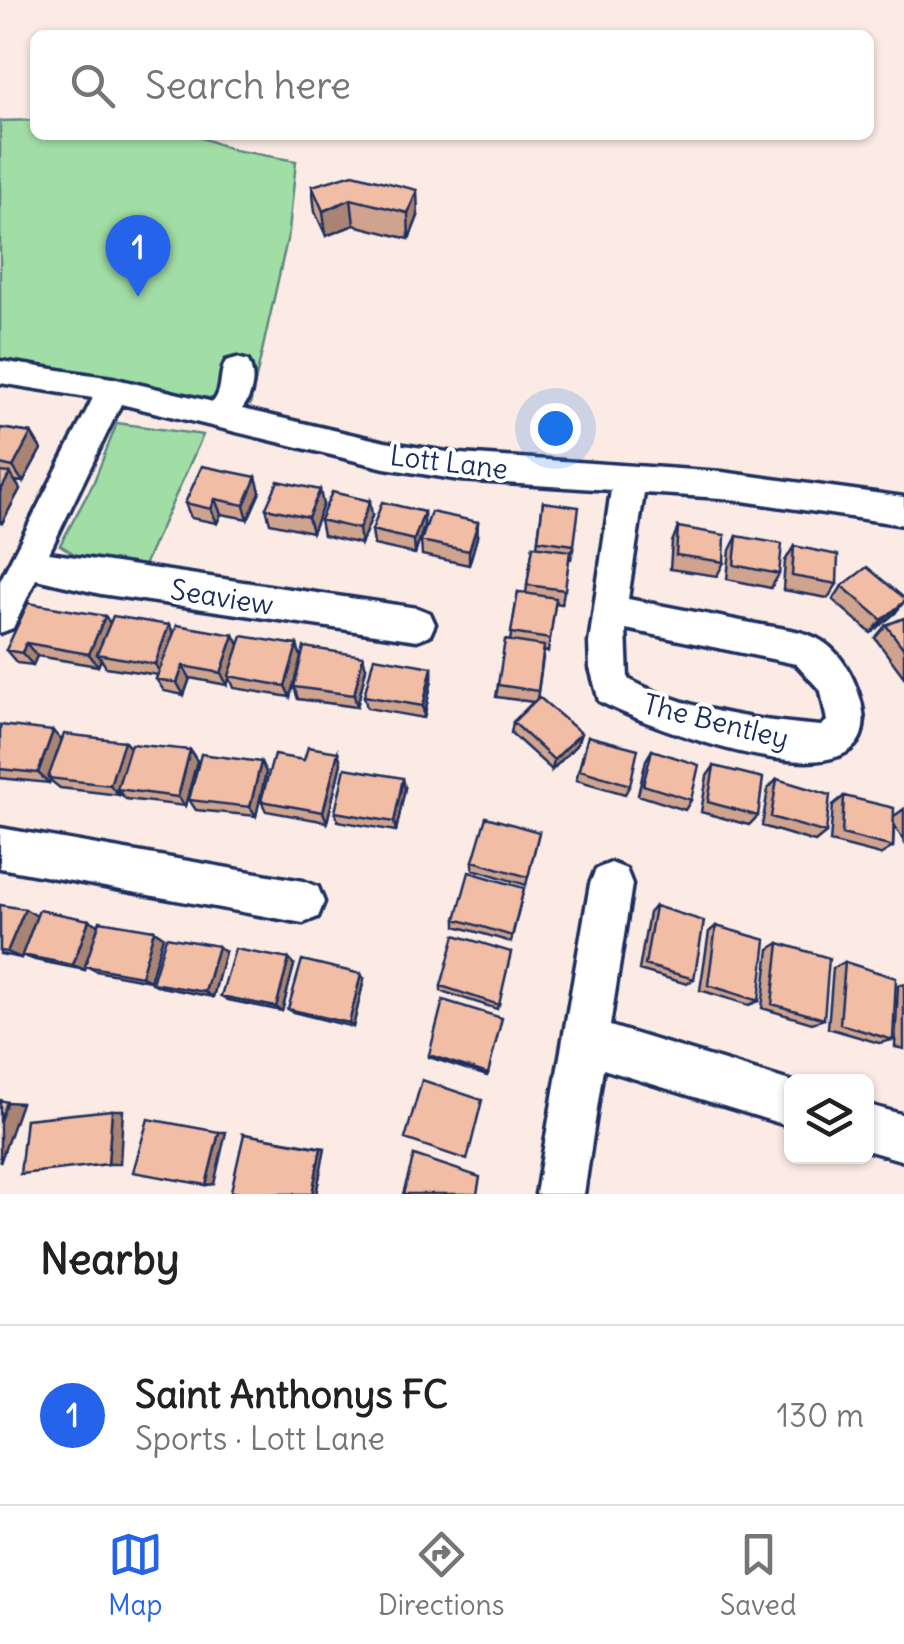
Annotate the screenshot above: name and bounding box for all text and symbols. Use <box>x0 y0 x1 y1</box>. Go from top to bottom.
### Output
search box <box>30 30 874 140</box>
icon: search <box>65 58 120 113</box>
text: Search here <box>145 62 351 109</box>
pin: 1 <box>106 214 170 297</box>
your location <box>530 403 581 454</box>
street label: Lott Lane <box>388 437 510 487</box>
street label: Seaview <box>168 571 276 623</box>
street label: The Bentley <box>640 686 792 756</box>
map controls <box>784 1074 874 1164</box>
button: layers <box>784 1074 874 1164</box>
text: Nearby <box>40 1233 179 1285</box>
text: Saint Anthonys FC <box>135 1371 448 1418</box>
text: 1 <box>66 1395 79 1436</box>
text: 130 m <box>776 1395 864 1436</box>
text: Sports · Lott Lane <box>135 1418 385 1459</box>
tab: Map <box>108 1527 163 1623</box>
tab: Directions <box>378 1527 504 1623</box>
tab: Saved <box>720 1527 796 1623</box>

